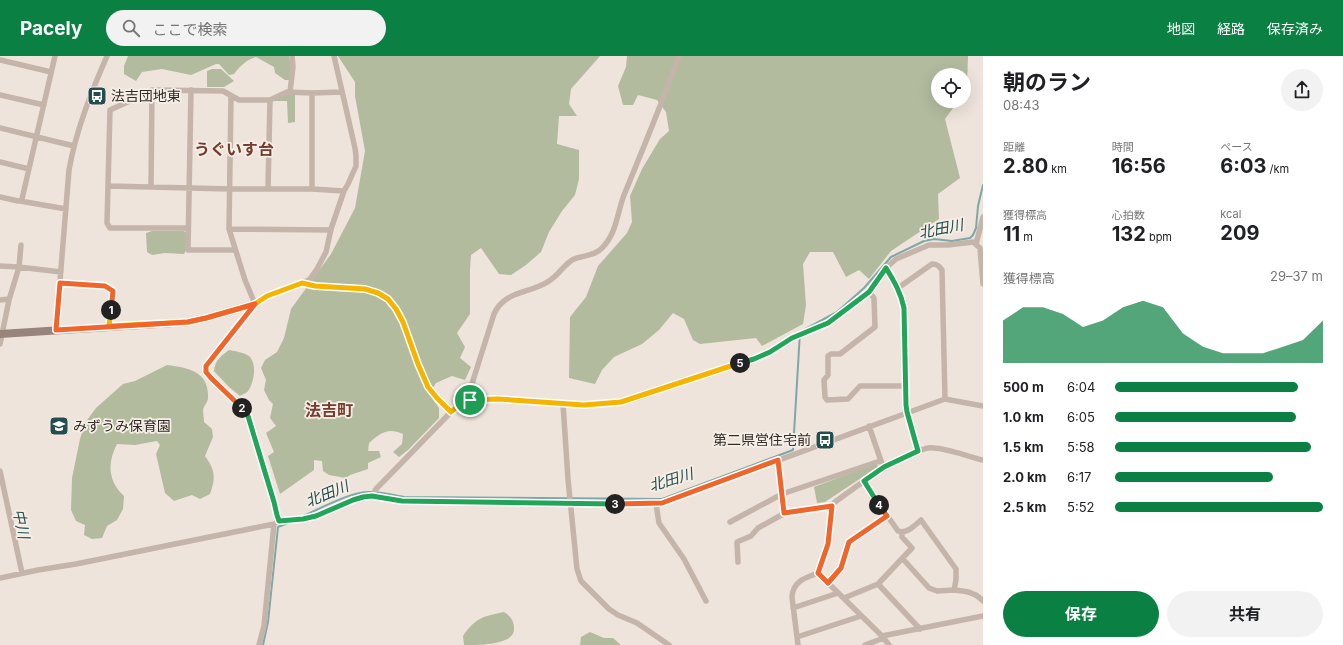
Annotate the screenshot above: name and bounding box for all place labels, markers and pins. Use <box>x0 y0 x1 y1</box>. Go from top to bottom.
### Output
bus stop icon: 法吉団地東 <box>86 85 108 107</box>
place label: 法吉団地東 <box>111 87 181 104</box>
pin: 1 <box>101 300 121 320</box>
pin: 5 <box>730 353 750 373</box>
pin <box>453 383 487 417</box>
pin: 2 <box>232 398 252 418</box>
school or university icon: みずうみ保育園 <box>48 415 70 437</box>
place label: みずうみ保育園 <box>73 417 171 434</box>
bus stop icon: 第二県営住宅前 <box>814 429 836 451</box>
place label: 第二県営住宅前 <box>713 431 811 448</box>
pin: 3 <box>605 494 625 514</box>
pin: 4 <box>869 495 889 515</box>

